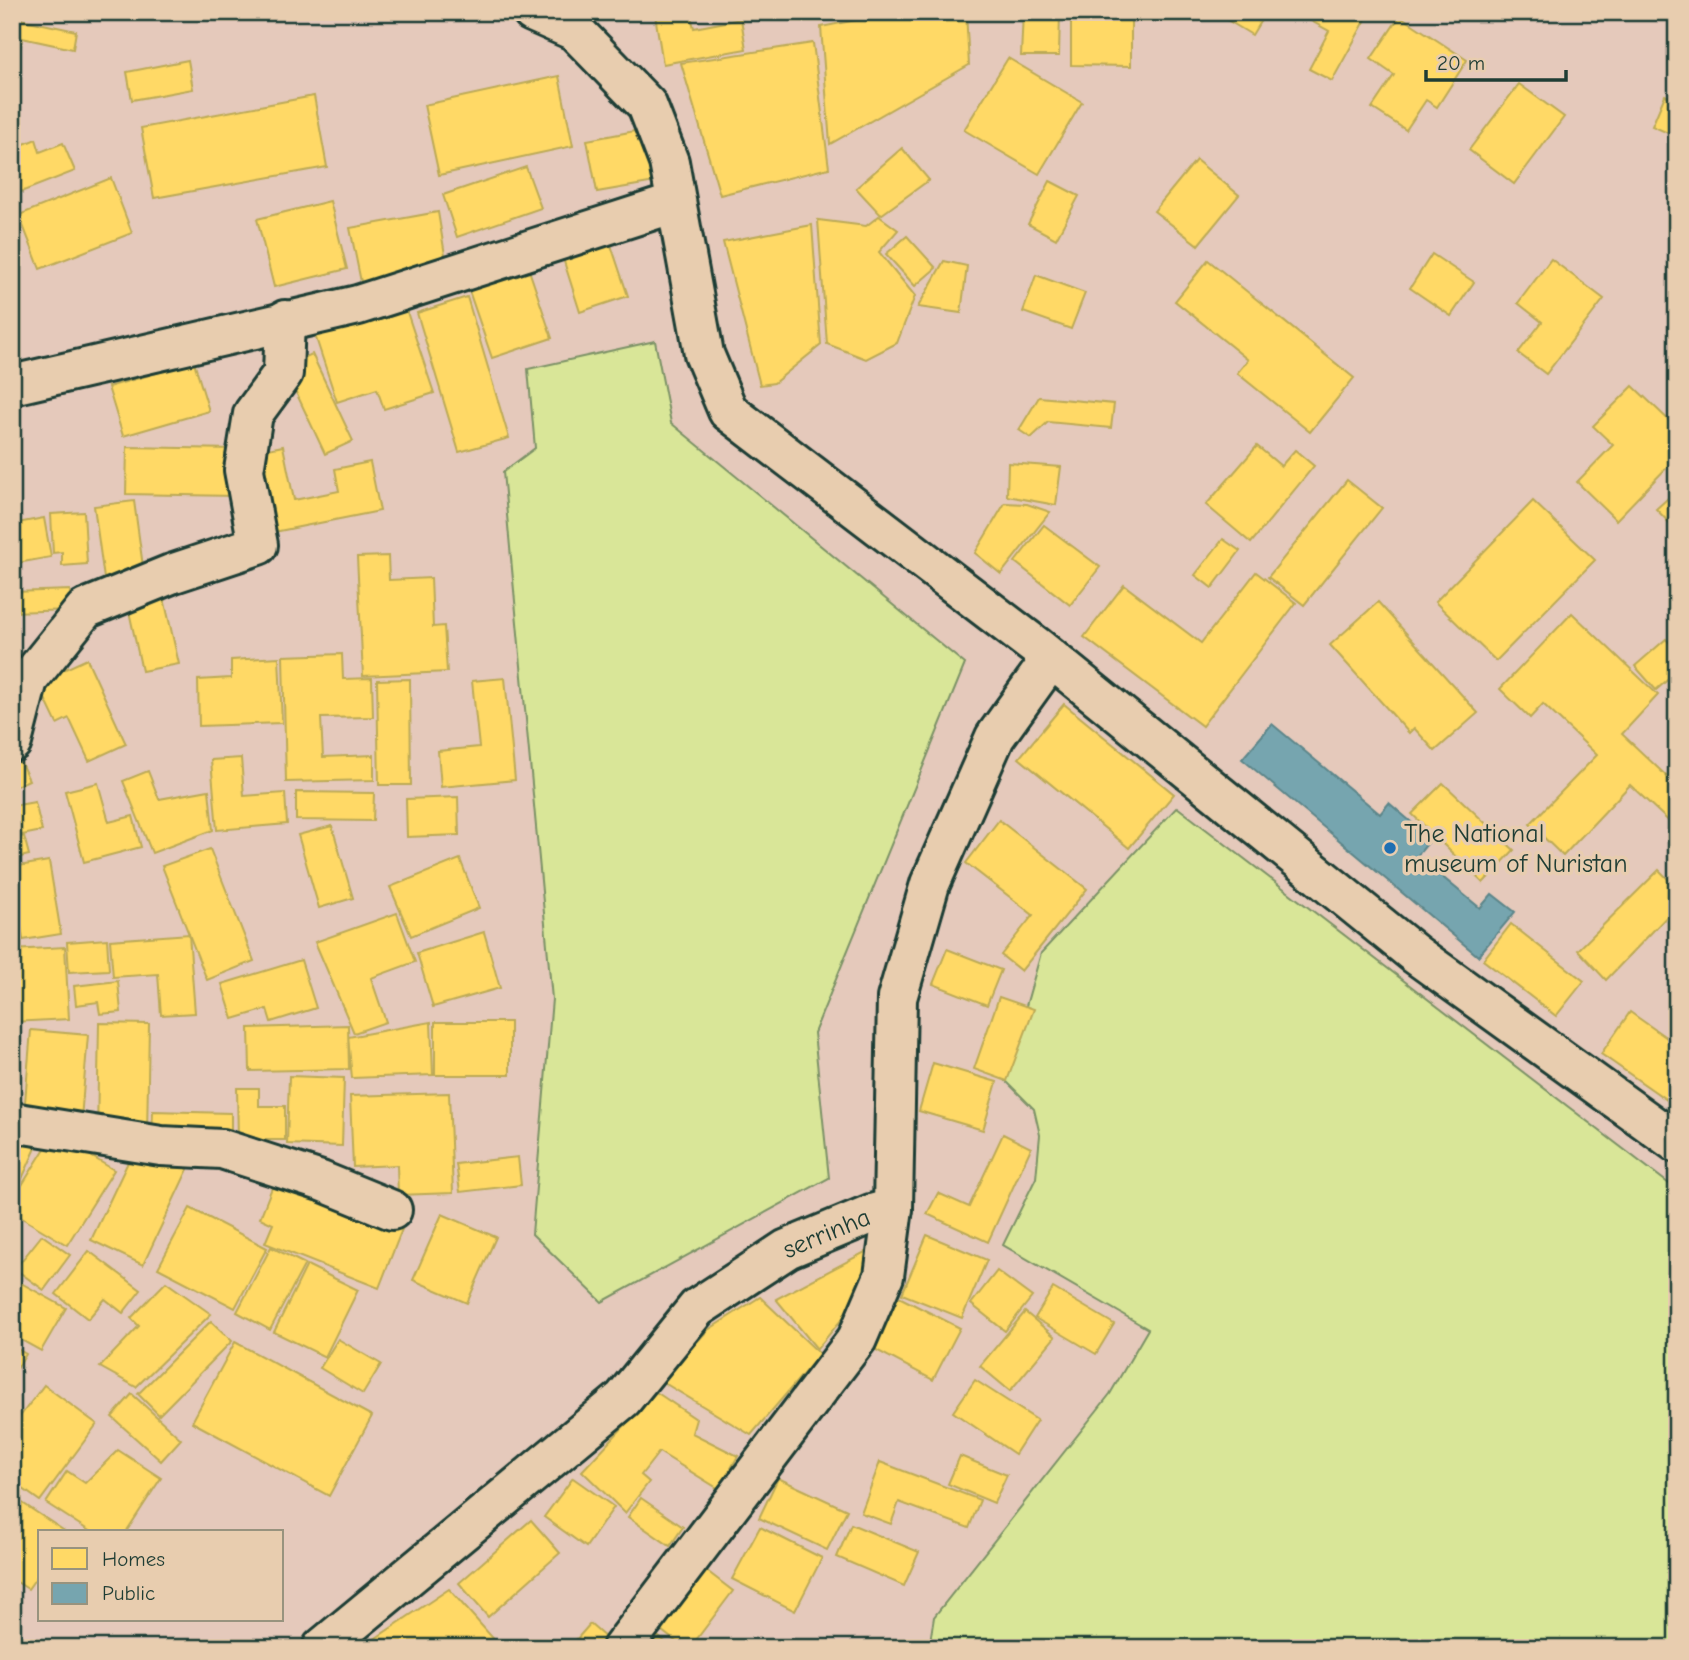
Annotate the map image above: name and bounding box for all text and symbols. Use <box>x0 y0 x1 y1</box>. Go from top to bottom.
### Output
scale bar <box>1426 38 1566 82</box>
text: 20 m <box>1437 51 1485 75</box>
place label: The National museum of Nuristan <box>1404 819 1628 879</box>
marker: The National museum of Nuristan <box>1382 840 1398 856</box>
street label: serrinha <box>778 1202 875 1265</box>
legend <box>38 1530 284 1622</box>
text: Homes <box>102 1547 165 1571</box>
text: Public <box>102 1581 155 1605</box>

